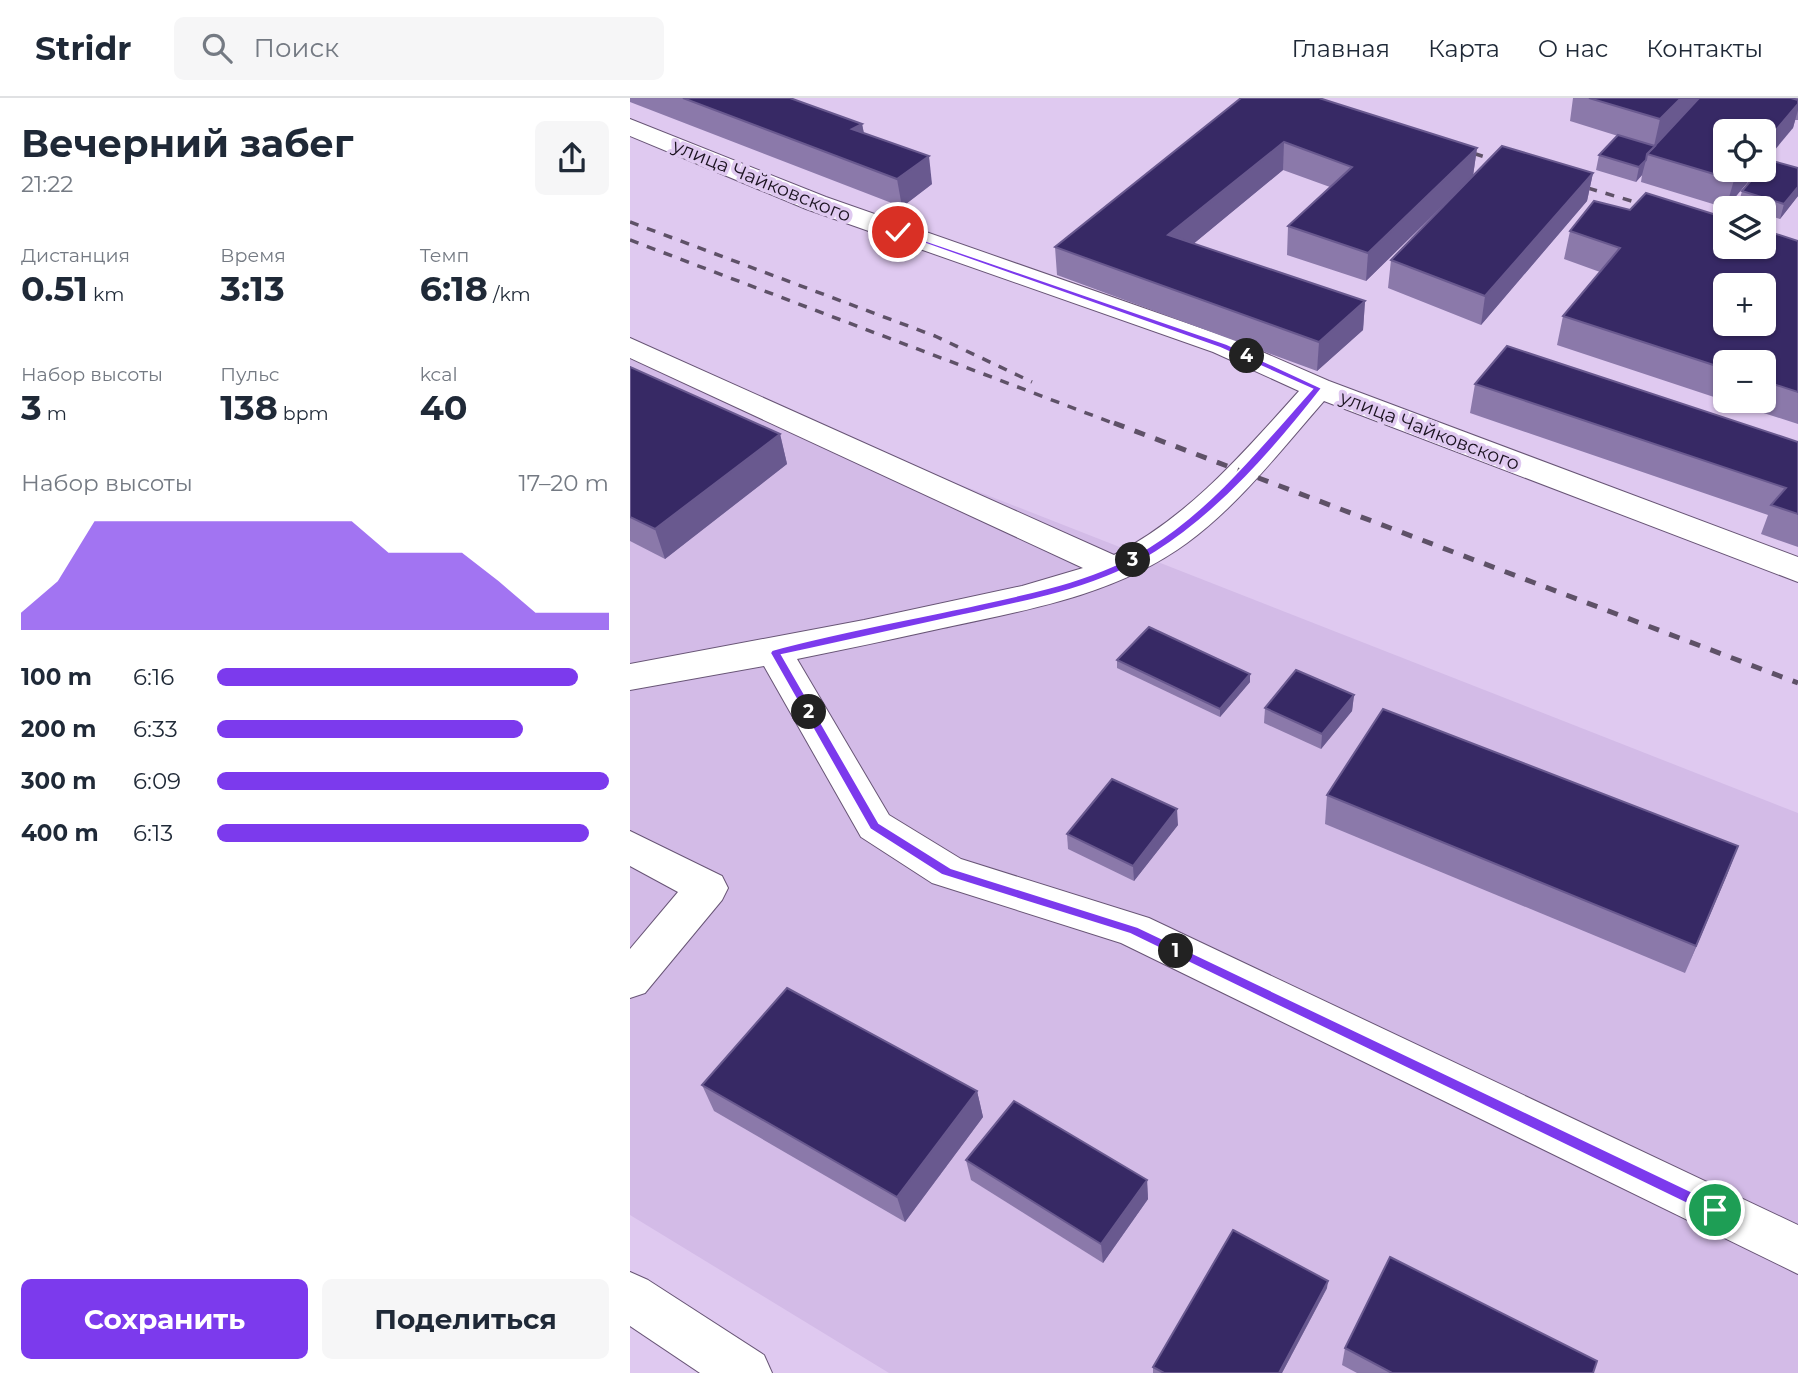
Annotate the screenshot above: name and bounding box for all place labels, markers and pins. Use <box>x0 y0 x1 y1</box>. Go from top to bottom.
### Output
pin <box>868 202 928 262</box>
pin: 4 <box>1230 338 1264 374</box>
pin: 3 <box>1116 542 1150 578</box>
pin: 2 <box>792 694 826 730</box>
pin: 1 <box>1158 934 1194 968</box>
pin <box>1685 1180 1745 1240</box>

